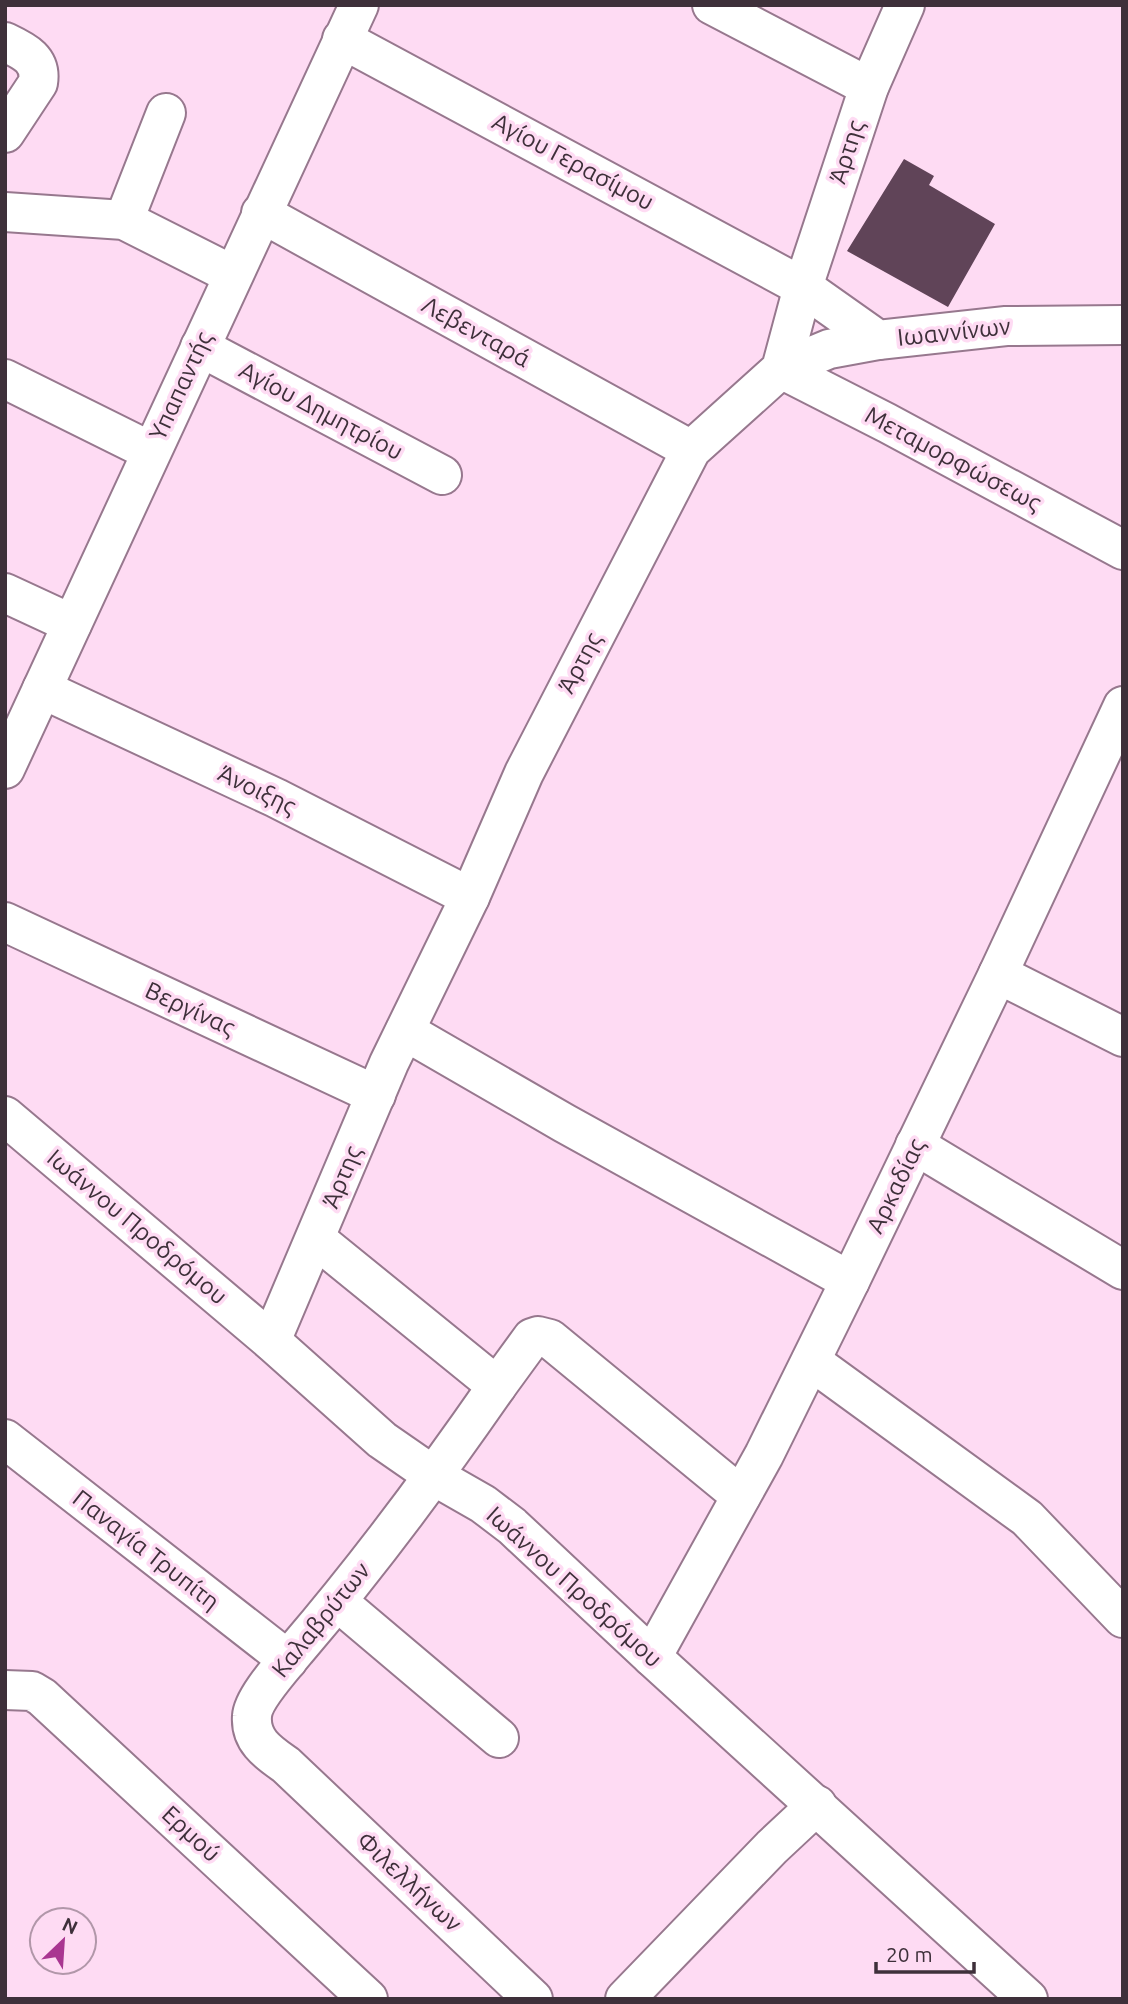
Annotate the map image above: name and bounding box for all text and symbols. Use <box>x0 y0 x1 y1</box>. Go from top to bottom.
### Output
street label: Αγίου Γερασίμου <box>488 108 658 215</box>
street label: Άρτης <box>824 117 869 187</box>
street label: Λεβενταρά <box>418 291 535 372</box>
street label: Ιωαννίνων <box>896 312 1012 351</box>
street label: Υπαπαντής <box>144 327 217 444</box>
street label: Αγίου Δημητρίου <box>235 356 408 465</box>
street label: Μεταμορφώσεως <box>861 401 1046 516</box>
street label: Άρτης <box>552 628 607 698</box>
street label: Άνοιξης <box>214 759 300 820</box>
street label: Βεργίνας <box>141 976 239 1041</box>
street label: Αρκαδίας <box>861 1134 930 1237</box>
street label: Άρτης <box>316 1142 367 1212</box>
street label: Ιωάννου Προδρόμου <box>42 1144 233 1310</box>
street label: Παναγία Τρυπίτη <box>68 1484 225 1615</box>
street label: Ιωάννου Προδρόμου <box>481 1501 667 1672</box>
street label: Καλαβρύτων <box>266 1557 375 1683</box>
street label: Ερμού <box>157 1800 226 1867</box>
street label: Φιλελλήνων <box>352 1826 467 1937</box>
north arrow <box>28 1906 98 1976</box>
text: N <box>59 1913 81 1939</box>
scale bar <box>876 1930 974 1974</box>
text: 20 m <box>886 1942 933 1966</box>

